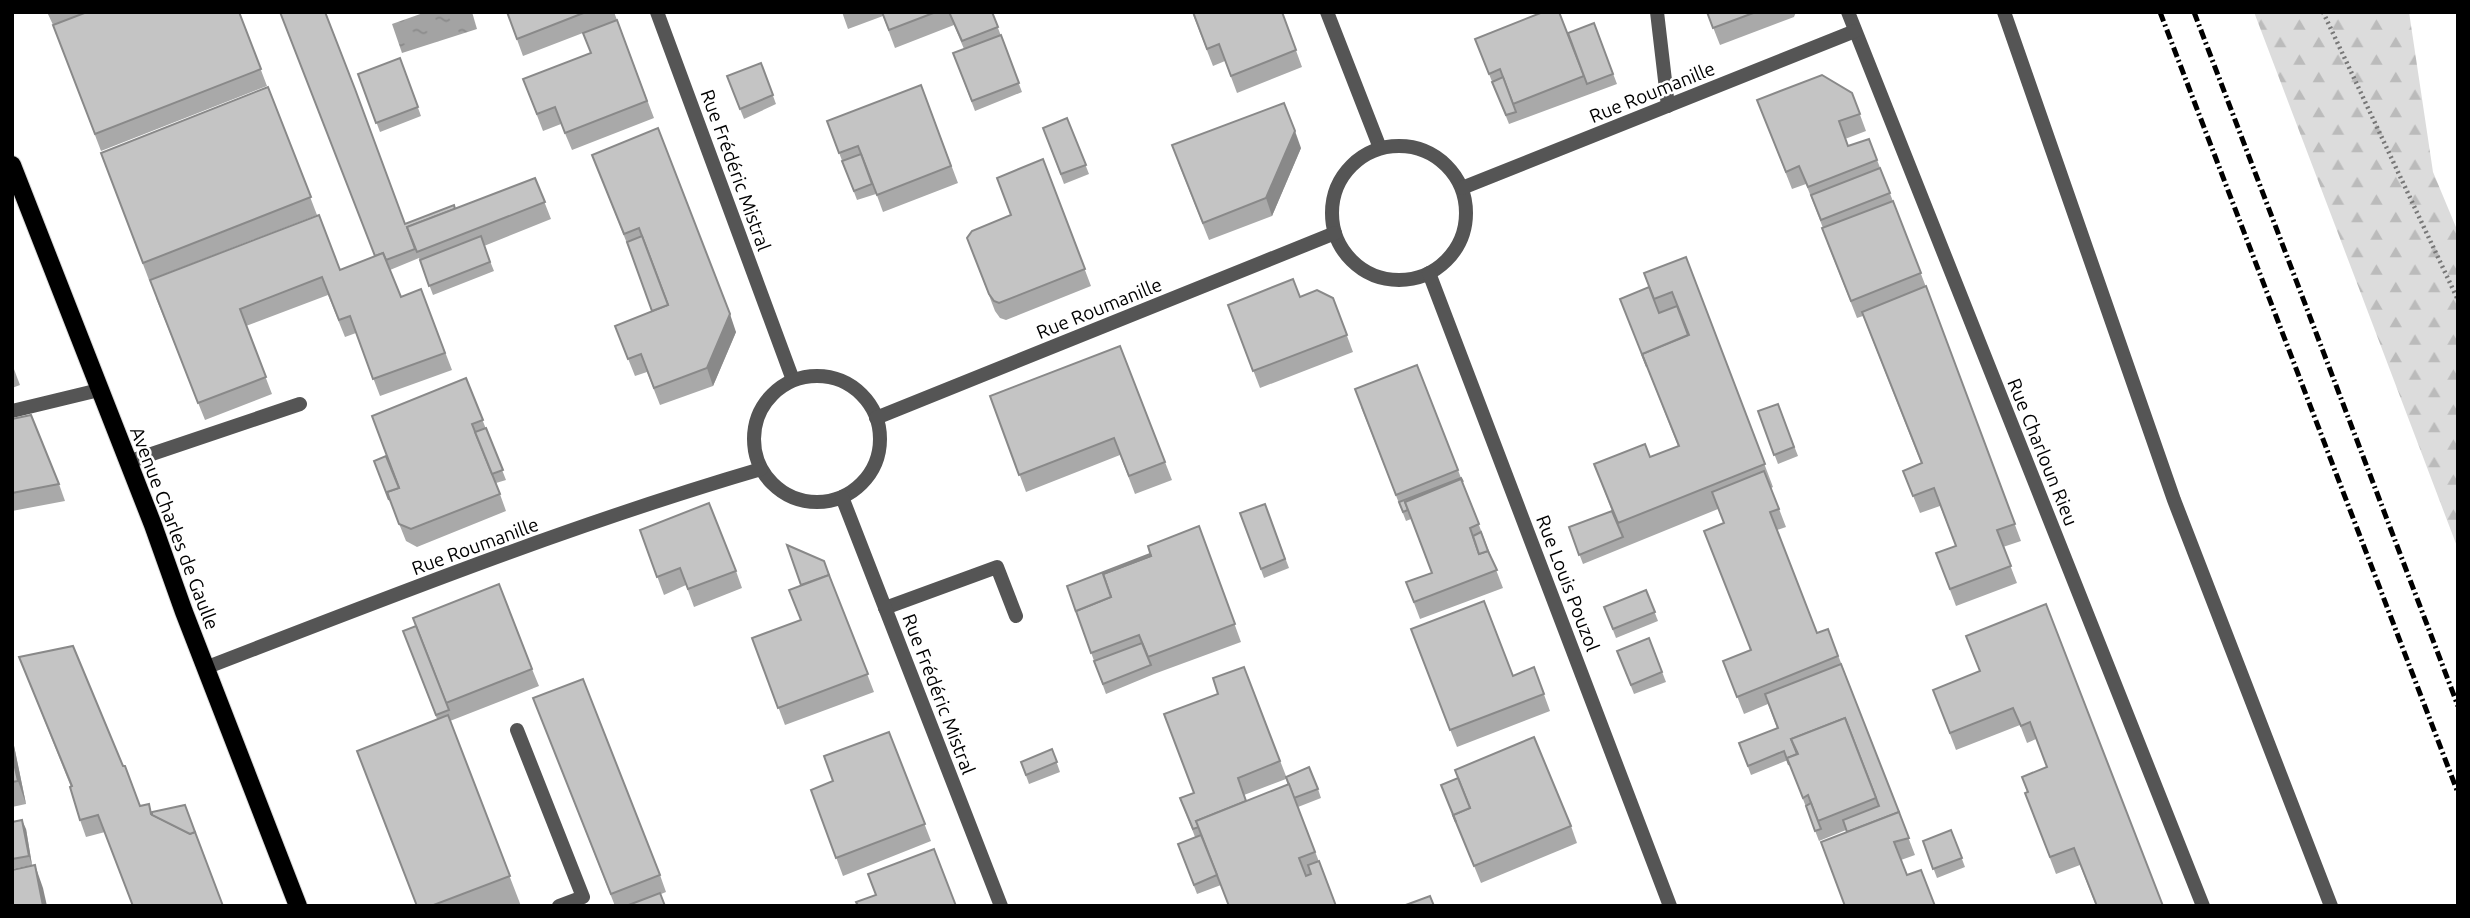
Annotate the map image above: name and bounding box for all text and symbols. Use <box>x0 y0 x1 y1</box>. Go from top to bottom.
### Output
street label: Rue Roumanille <box>1586 57 1718 127</box>
street label: Rue Frédéric Mistral <box>697 86 775 254</box>
street label: Rue Roumanille <box>1033 273 1165 343</box>
street label: Rue Charloun Rieu <box>2003 375 2083 529</box>
street label: Avenue Charles de Gaulle <box>126 423 224 633</box>
street label: Rue Louis Pouzol <box>1532 512 1604 654</box>
street label: Rue Roumanille <box>409 513 541 579</box>
street label: Rue Frédéric Mistral <box>898 611 980 777</box>

